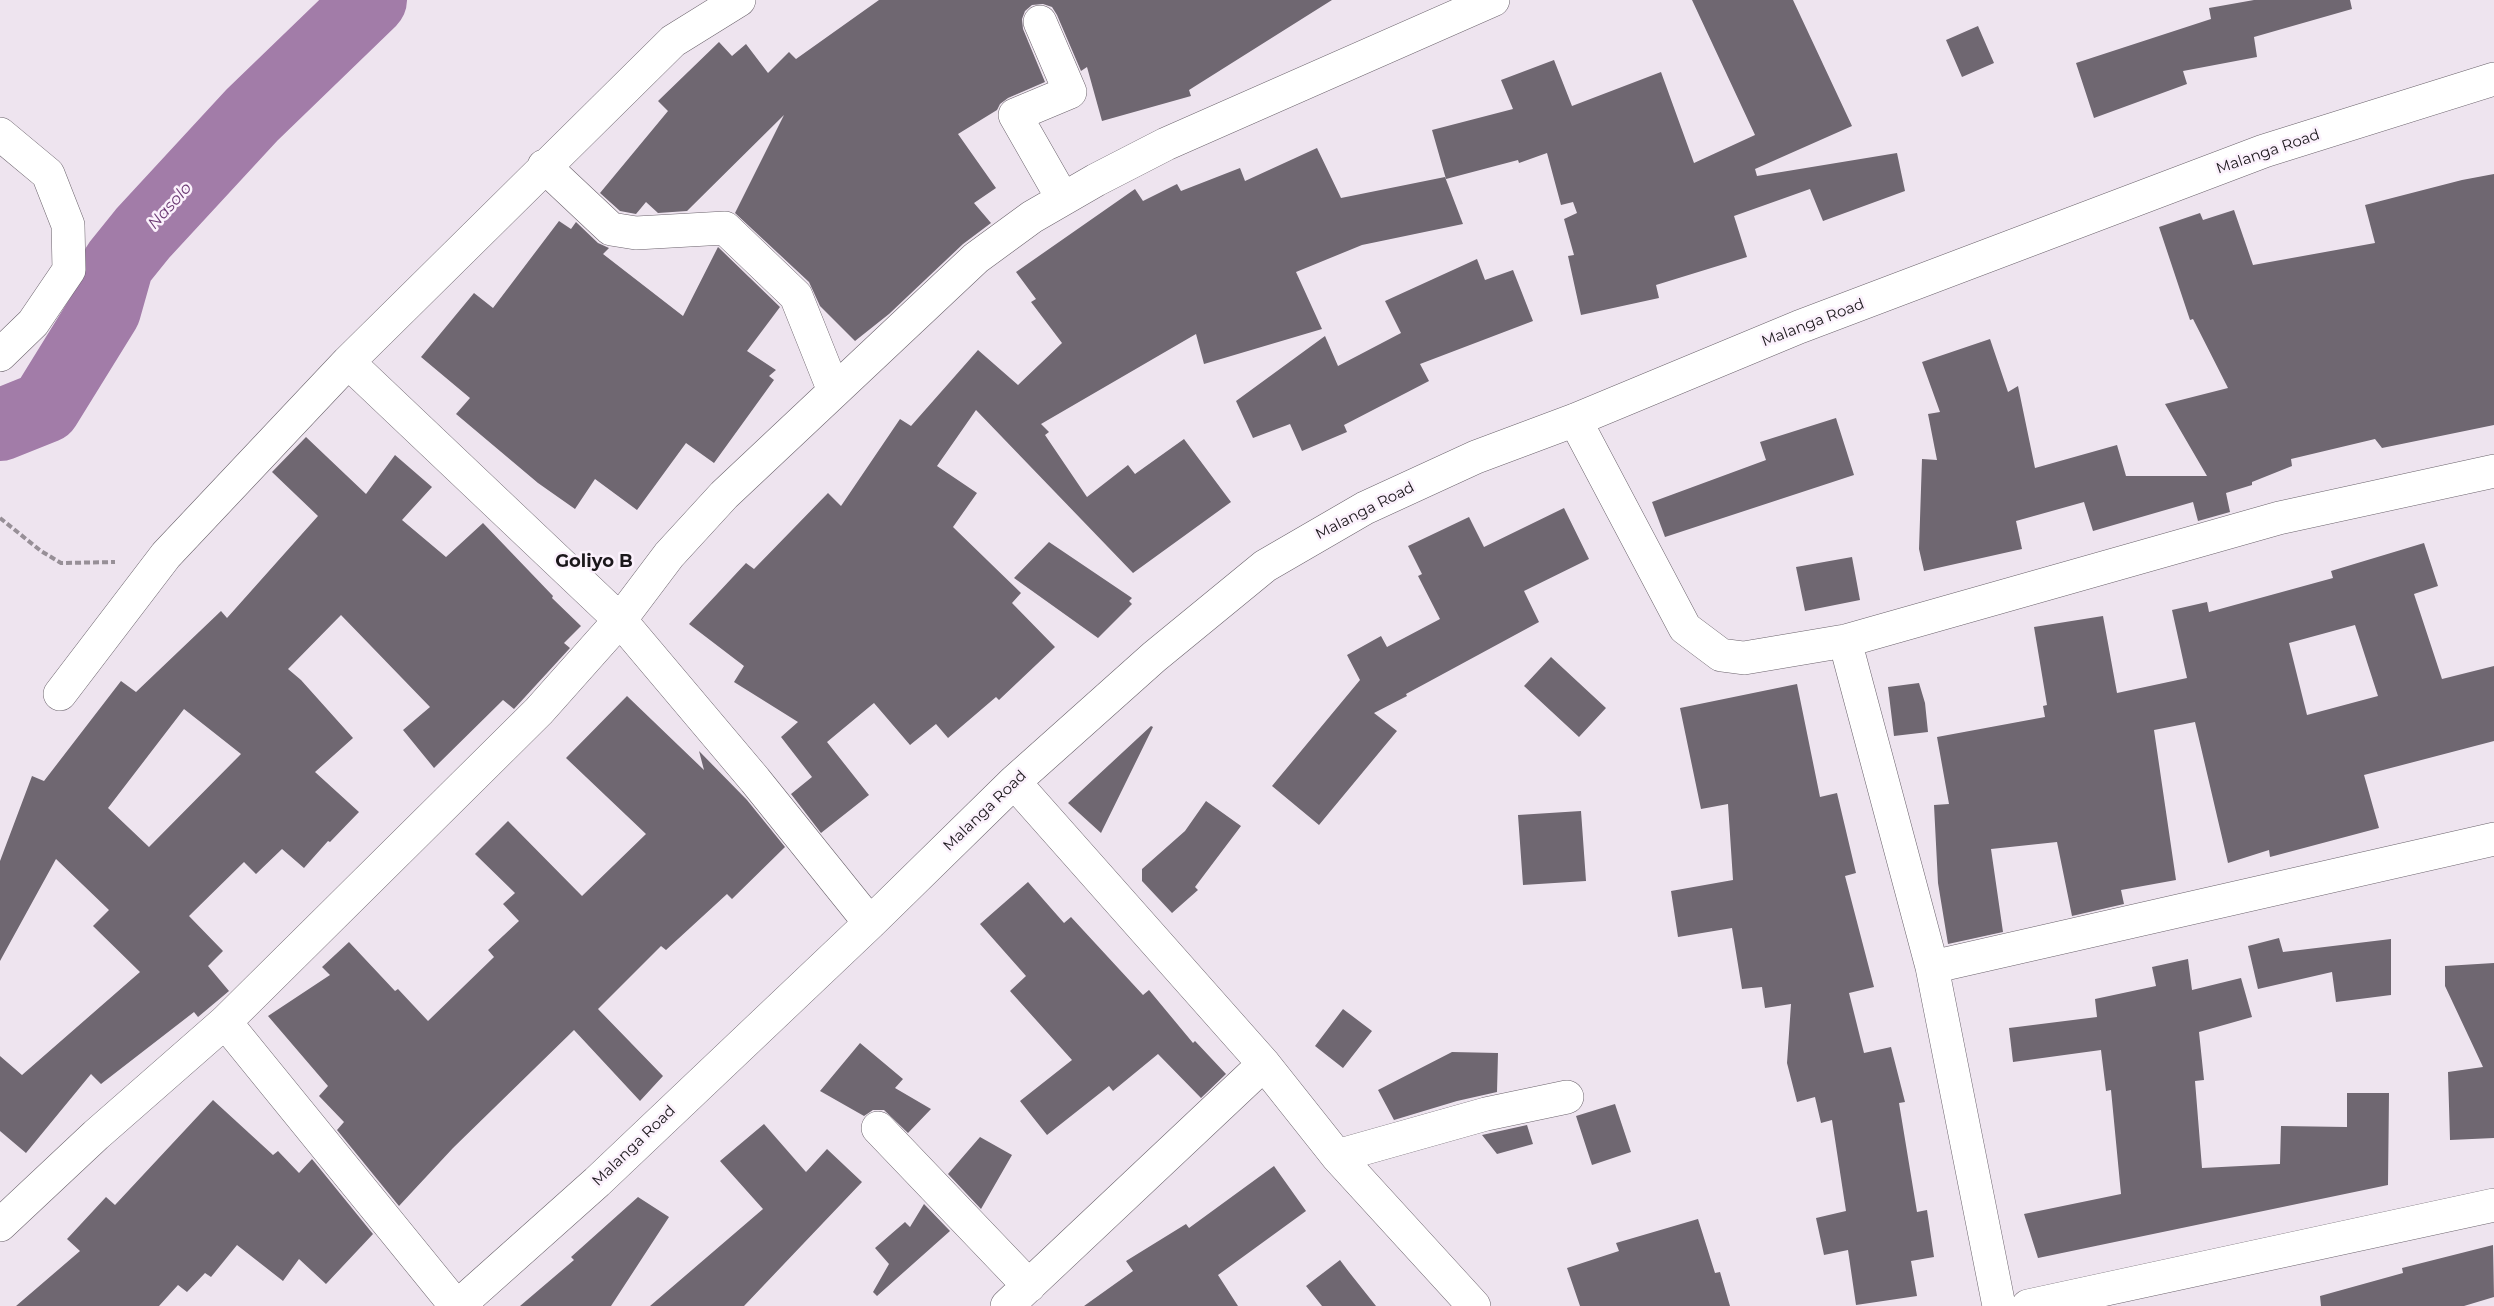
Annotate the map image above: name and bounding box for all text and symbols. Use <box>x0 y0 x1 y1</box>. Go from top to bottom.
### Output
street label: Malanga Road <box>2214 126 2322 178</box>
water label: Nasolo <box>144 179 196 233</box>
street label: Malanga Road <box>1759 295 1867 351</box>
street label: Malanga Road <box>1313 478 1417 544</box>
district label: Goliyo B <box>555 551 633 573</box>
street label: Malanga Road <box>940 767 1030 855</box>
street label: Malanga Road <box>589 1102 679 1190</box>

